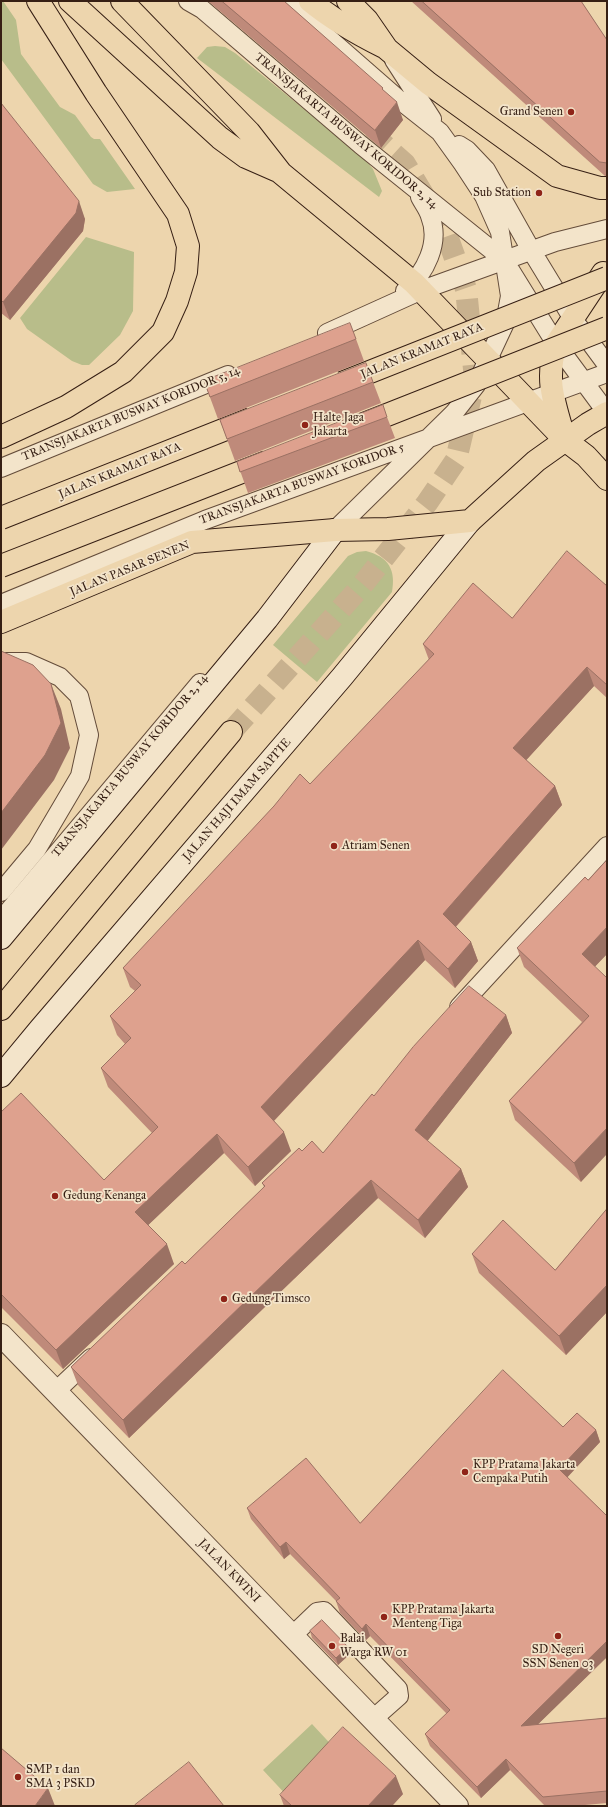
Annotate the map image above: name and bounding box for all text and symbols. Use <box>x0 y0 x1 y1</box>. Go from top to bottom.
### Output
street label: TRANSJAKARTA BUSWAY KORIDOR 2, 14 <box>252 50 440 212</box>
place label: Grand Senen <box>500 105 563 119</box>
marker: Grand Senen <box>566 107 576 117</box>
place label: Sub Station <box>473 186 531 200</box>
marker: Sub Station <box>534 188 544 198</box>
street label: JALAN KRAMAT RAYA <box>359 320 485 382</box>
street label: TRANSJAKARTA BUSWAY KORIDOR 5, 14 <box>20 364 242 464</box>
place label: Halte Jaga Jakarta <box>313 411 364 439</box>
marker: Halte Jaga Jakarta <box>300 420 310 430</box>
street label: JALAN KRAMAT RAYA <box>57 440 183 502</box>
street label: TRANSJAKARTA BUSWAY KORIDOR 5 <box>198 440 406 528</box>
street label: JALAN PASAR SENEN <box>68 538 192 600</box>
street label: TRANSJAKARTA BUSWAY KORIDOR 2, 14 <box>49 672 211 860</box>
street label: JALAN HAJI IMAM SAPI'IE <box>180 736 294 864</box>
place label: Atriam Senen <box>342 839 410 853</box>
marker: Atriam Senen <box>329 841 339 851</box>
place label: Gedung Kenanga <box>63 1189 146 1203</box>
marker: Gedung Kenanga <box>50 1191 60 1201</box>
place label: Gedung Timsco <box>232 1292 310 1306</box>
marker: Gedung Timsco <box>219 1294 229 1304</box>
place label: KPP Pratama Jakarta Cempaka Putih <box>473 1458 575 1486</box>
marker: KPP Pratama Jakarta Cempaka Putih <box>460 1467 470 1477</box>
street label: JALAN KWINI <box>195 1536 263 1606</box>
place label: KPP Pratama Jakarta Menteng Tiga <box>392 1603 494 1631</box>
marker: KPP Pratama Jakarta Menteng Tiga <box>379 1612 389 1622</box>
marker: SD Negeri SSN Senen 03 <box>553 1631 563 1641</box>
place label: Balai Warga RW 01 <box>340 1632 407 1660</box>
marker: Balai Warga RW 01 <box>327 1641 337 1651</box>
place label: SD Negeri SSN Senen 03 <box>523 1643 593 1671</box>
place label: SMP 1 dan SMA 3 PSKD <box>26 1763 95 1791</box>
marker: SMP 1 dan SMA 3 PSKD <box>13 1772 23 1782</box>

